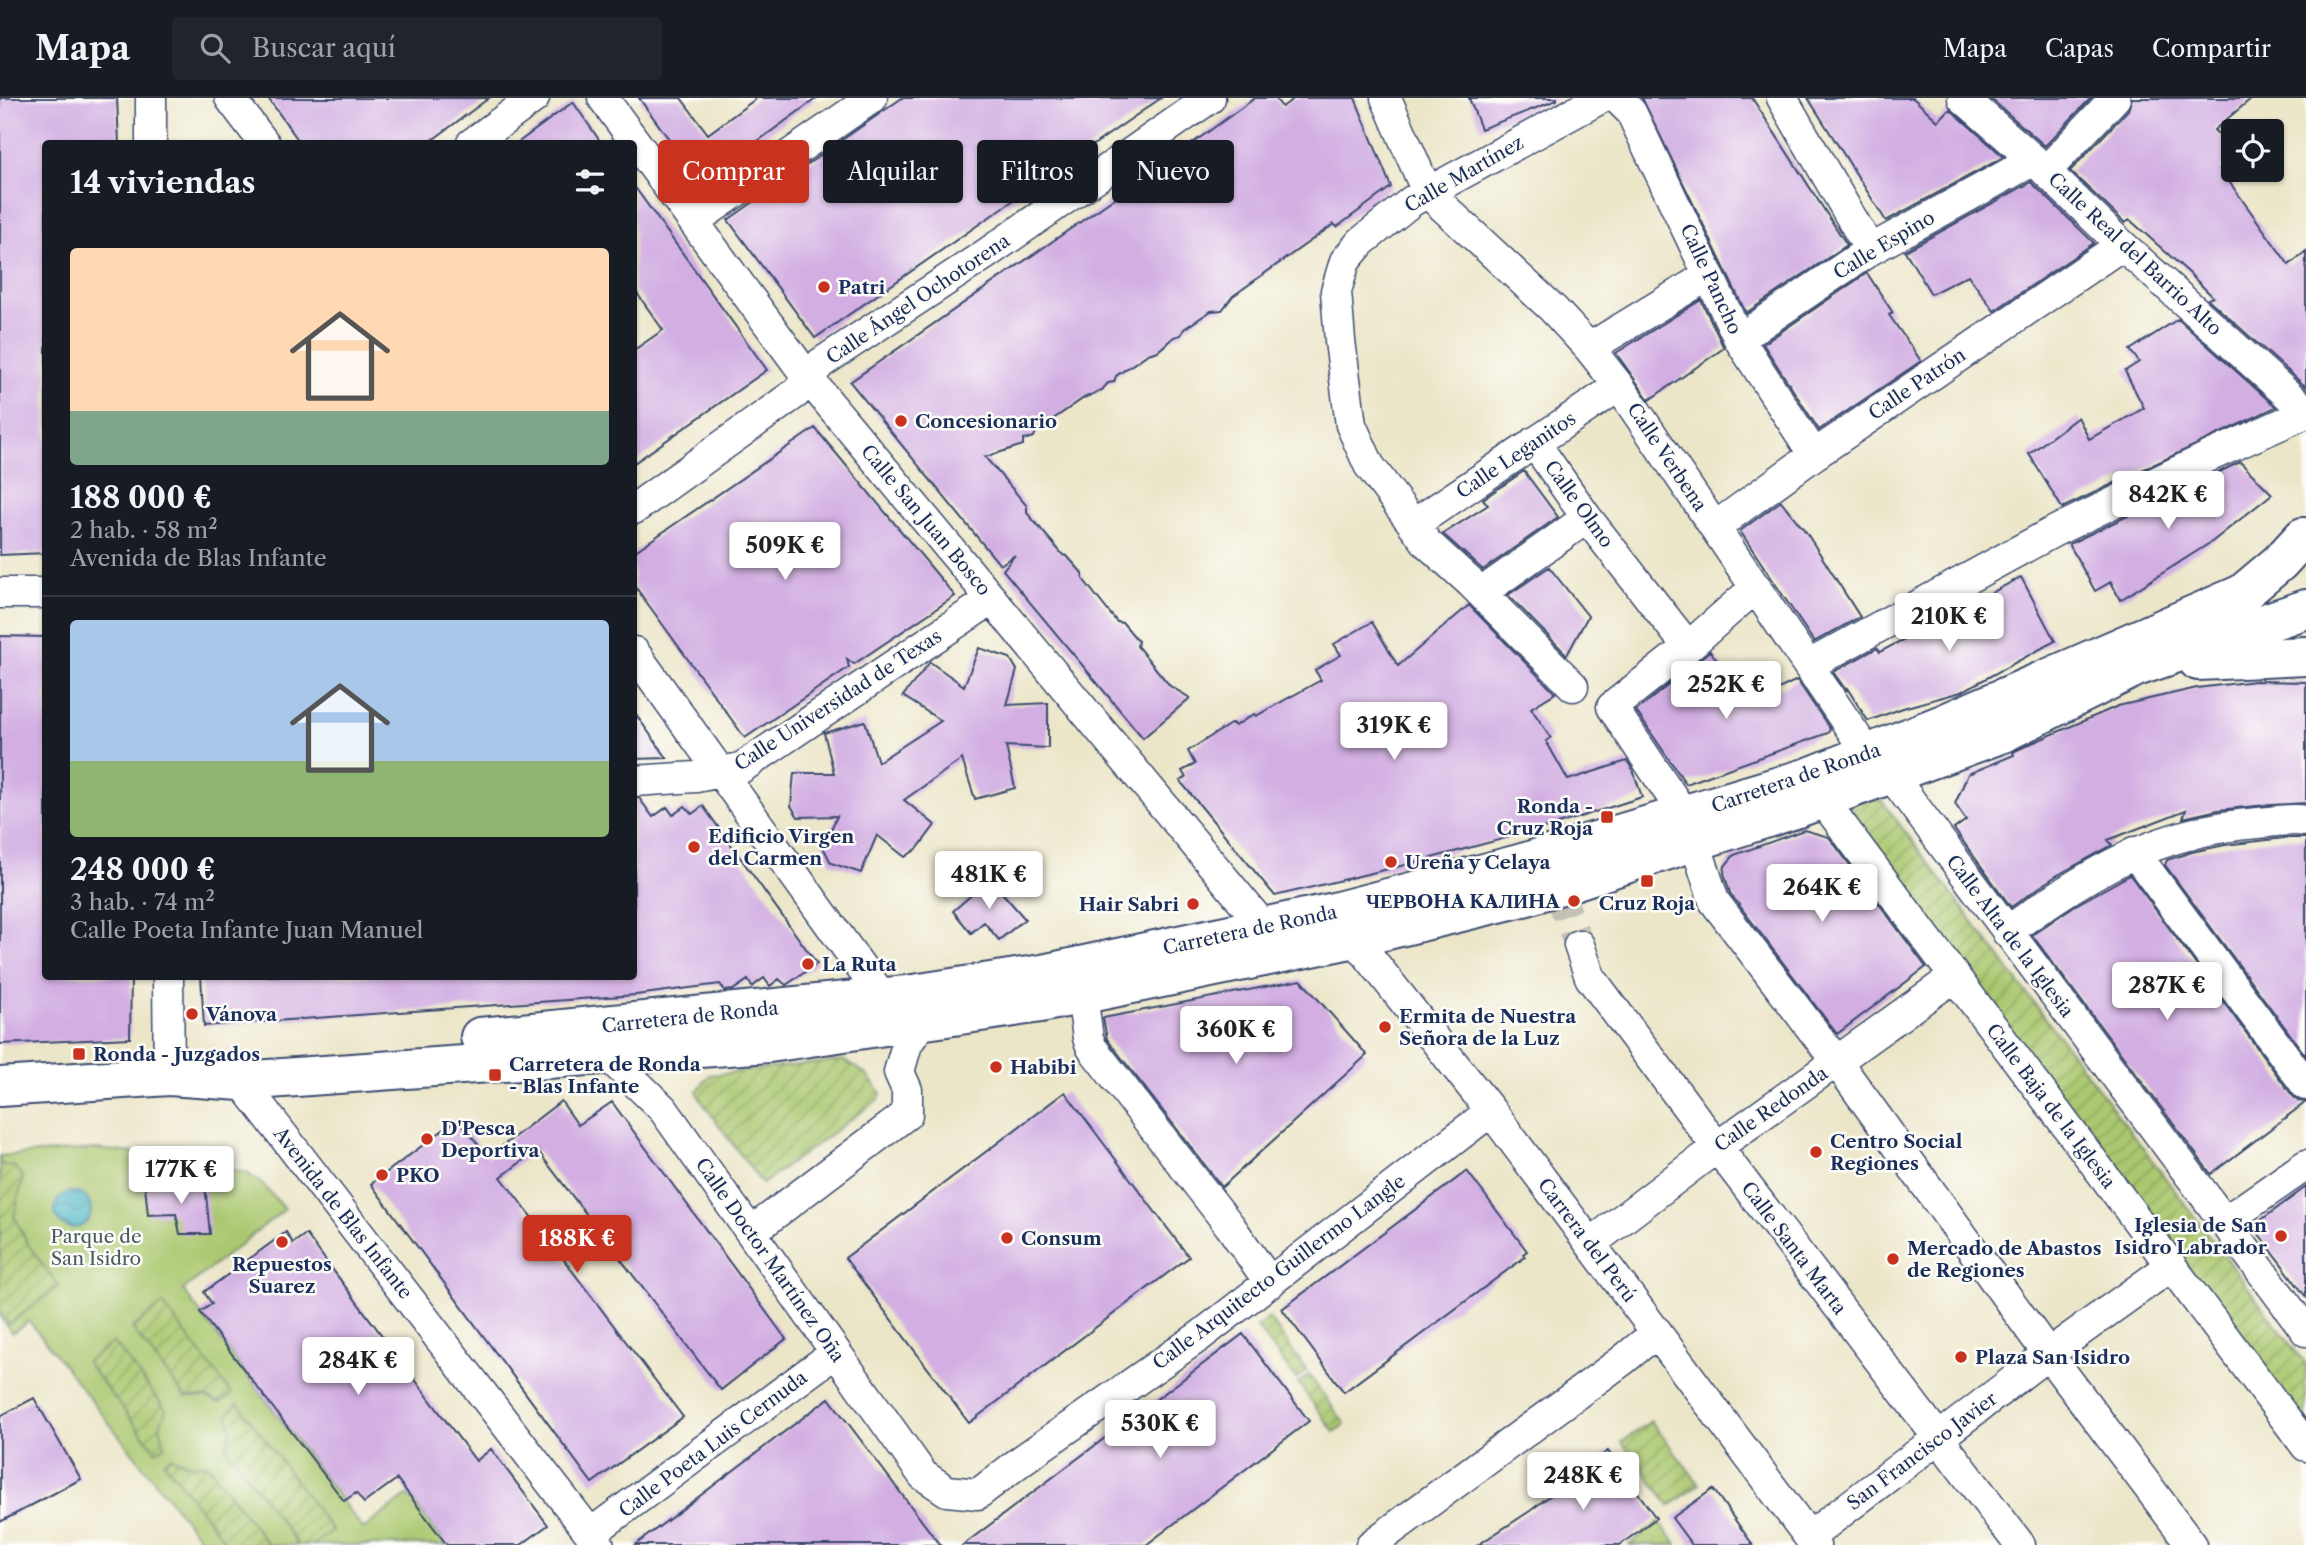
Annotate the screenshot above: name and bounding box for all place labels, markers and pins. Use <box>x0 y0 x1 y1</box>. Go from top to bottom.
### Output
place label: Patri <box>838 276 886 299</box>
marker: Patri <box>816 279 832 295</box>
place label: Concesionario <box>915 410 1057 433</box>
marker: Concesionario <box>893 413 909 429</box>
pin: 842K € <box>2111 472 2225 531</box>
pin: 509K € <box>728 522 842 582</box>
pin: 210K € <box>1892 594 2006 653</box>
pin: 252K € <box>1669 662 1783 721</box>
pin: 319K € <box>1337 702 1451 762</box>
place label: Ronda - Cruz Roja <box>1497 795 1594 840</box>
marker: Ronda - Cruz Roja <box>1599 809 1615 825</box>
place label: Edificio Virgen del Carmen <box>708 825 854 870</box>
marker: Edificio Virgen del Carmen <box>686 839 702 855</box>
place label: Ureña y Celaya <box>1405 851 1551 874</box>
pin: 481K € <box>932 852 1046 911</box>
marker: Ureña y Celaya <box>1383 854 1399 870</box>
pin: 264K € <box>1765 864 1879 924</box>
marker: Cruz Roja <box>1639 873 1655 889</box>
place label: ЧЕРВOHA KAЛИHA <box>1366 890 1561 913</box>
place label: Cruz Roja <box>1599 892 1696 915</box>
place label: Hair Sabri <box>1079 893 1179 916</box>
marker: ЧЕРВOHA KAЛИHA <box>1566 893 1582 909</box>
marker: Hair Sabri <box>1185 896 1201 912</box>
place label: La Ruta <box>822 953 898 976</box>
marker: La Ruta <box>800 956 816 972</box>
pin: 287K € <box>2110 962 2224 1022</box>
place label: Vánova <box>205 1003 278 1026</box>
place label: Ermita de Nuestra Señora de la Luz <box>1399 1005 1577 1050</box>
marker: Vánova <box>184 1006 200 1022</box>
pin: 360K € <box>1179 1006 1293 1066</box>
marker: Ermita de Nuestra Señora de la Luz <box>1377 1019 1393 1035</box>
place label: Ronda - Juzgados <box>93 1043 260 1066</box>
marker: Ronda - Juzgados <box>71 1046 87 1062</box>
place label: Carretera de Ronda - Blas Infante <box>509 1053 702 1098</box>
place label: Habibi <box>1010 1056 1077 1079</box>
marker: Habibi <box>988 1059 1004 1075</box>
marker: Carretera de Ronda - Blas Infante <box>487 1067 503 1083</box>
place label: D'Pesca Deportiva <box>441 1117 540 1162</box>
place label: Centro Social Regiones <box>1830 1130 1963 1175</box>
marker: D'Pesca Deportiva <box>419 1131 435 1147</box>
marker: Centro Social Regiones <box>1808 1144 1824 1160</box>
pin: 177K € <box>124 1146 238 1206</box>
place label: PKO <box>396 1164 440 1187</box>
marker: PKO <box>374 1167 390 1183</box>
place label: Iglesia de San Isidro Labrador <box>2114 1214 2268 1259</box>
pin: 188K € <box>520 1216 634 1275</box>
place label: Consum <box>1021 1227 1102 1250</box>
marker: Iglesia de San Isidro Labrador <box>2273 1228 2289 1244</box>
marker: Consum <box>999 1230 1015 1246</box>
marker: Repuestos Suarez <box>274 1234 290 1250</box>
place label: Mercado de Abastos de Regiones <box>1907 1237 2102 1282</box>
marker: Mercado de Abastos de Regiones <box>1885 1251 1901 1267</box>
place label: Repuestos Suarez <box>232 1253 332 1298</box>
pin: 284K € <box>301 1338 415 1397</box>
place label: Plaza San Isidro <box>1975 1346 2130 1369</box>
marker: Plaza San Isidro <box>1953 1349 1969 1365</box>
pin: 530K € <box>1103 1400 1217 1460</box>
pin: 248K € <box>1526 1452 1640 1512</box>

